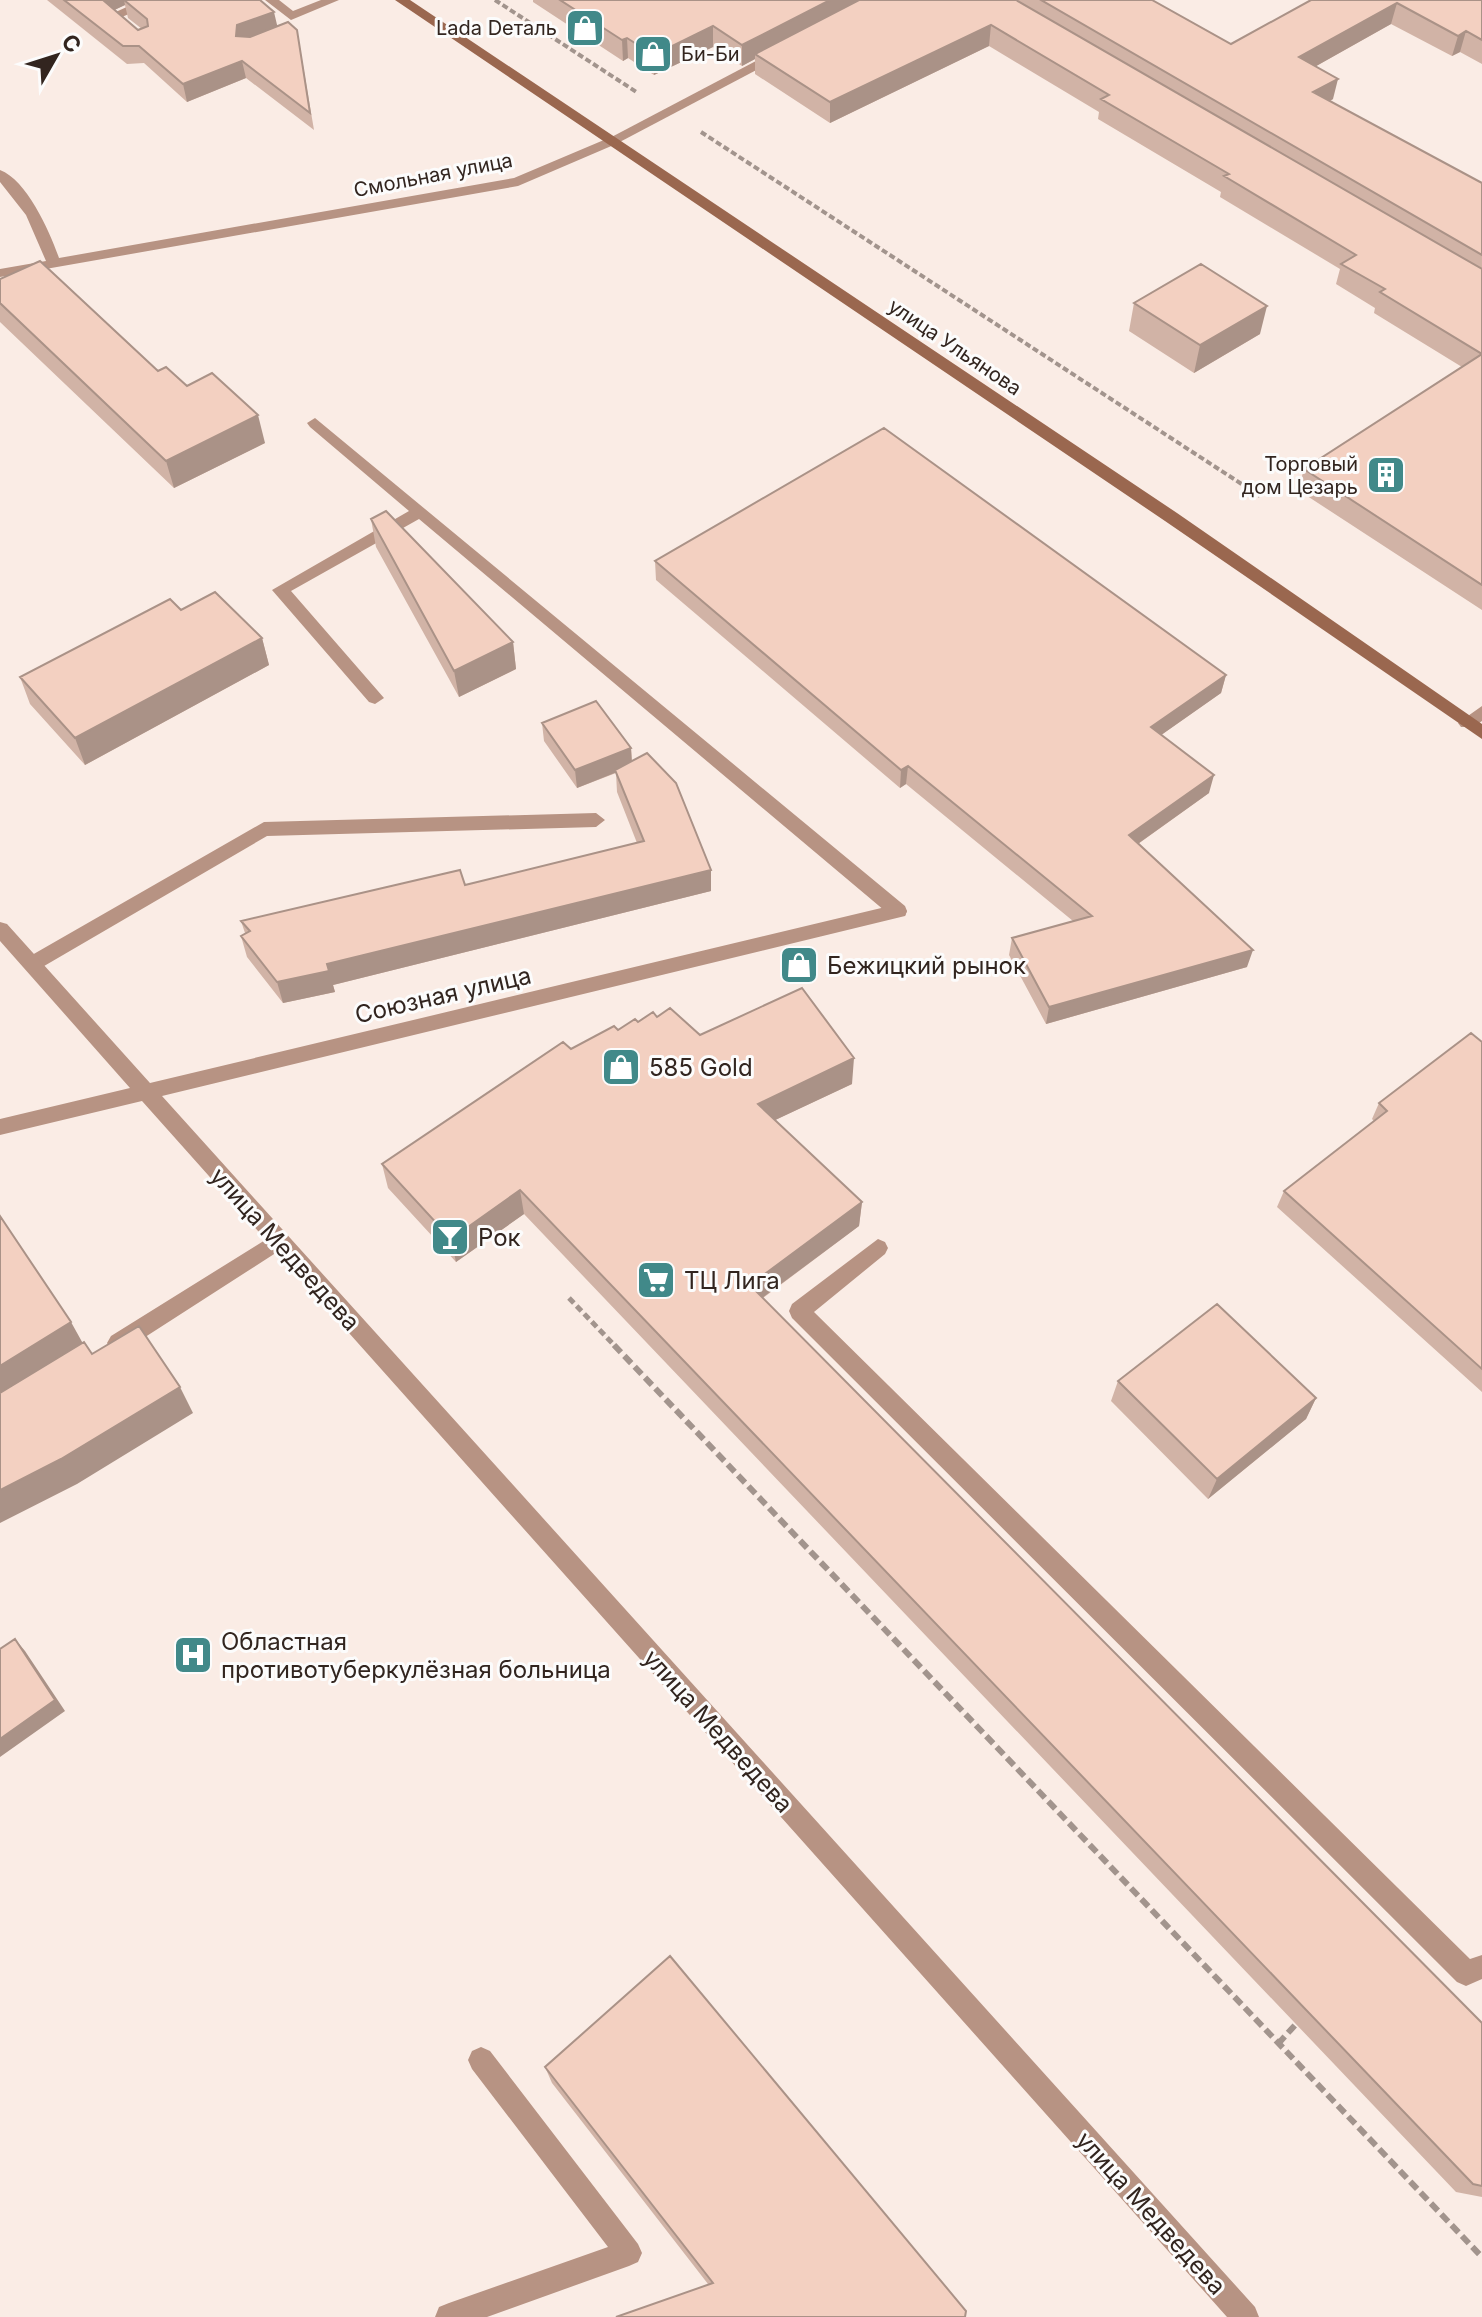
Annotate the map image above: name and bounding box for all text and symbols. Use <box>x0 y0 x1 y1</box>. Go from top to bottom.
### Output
shop icon: Lada Dеталь <box>564 7 606 49</box>
north arrow <box>16 16 96 96</box>
place label: Lada Dеталь <box>436 16 557 40</box>
text: С <box>56 29 87 58</box>
shop icon: Би-Би <box>632 33 674 75</box>
place label: Би-Би <box>681 42 740 66</box>
street label: Смольная улица <box>352 148 514 202</box>
street label: улица Ульянова <box>884 294 1026 400</box>
place label: Торговый дом Цезарь <box>1242 452 1358 499</box>
building icon: Торговый дом Цезарь <box>1365 454 1407 496</box>
shop icon: Бежицкий рынок <box>778 944 820 986</box>
place label: Бежицкий рынок <box>827 951 1026 980</box>
street label: Союзная улица <box>352 961 534 1029</box>
shop icon: 585 Gold <box>600 1046 642 1088</box>
place label: 585 Gold <box>649 1053 753 1082</box>
street label: улица Медведева <box>204 1162 366 1336</box>
bar icon: Рок <box>429 1216 471 1258</box>
place label: Рок <box>478 1223 521 1252</box>
supermarket icon: ТЦ Лига <box>635 1259 677 1301</box>
place label: ТЦ Лига <box>684 1266 780 1295</box>
place label: Областная противотуберкулёзная больница <box>221 1627 611 1684</box>
hospital icon: Областная противотуберкулёзная больница <box>172 1634 214 1676</box>
street label: улица Медведева <box>637 1644 799 1818</box>
street label: улица Медведева <box>1070 2126 1232 2300</box>

